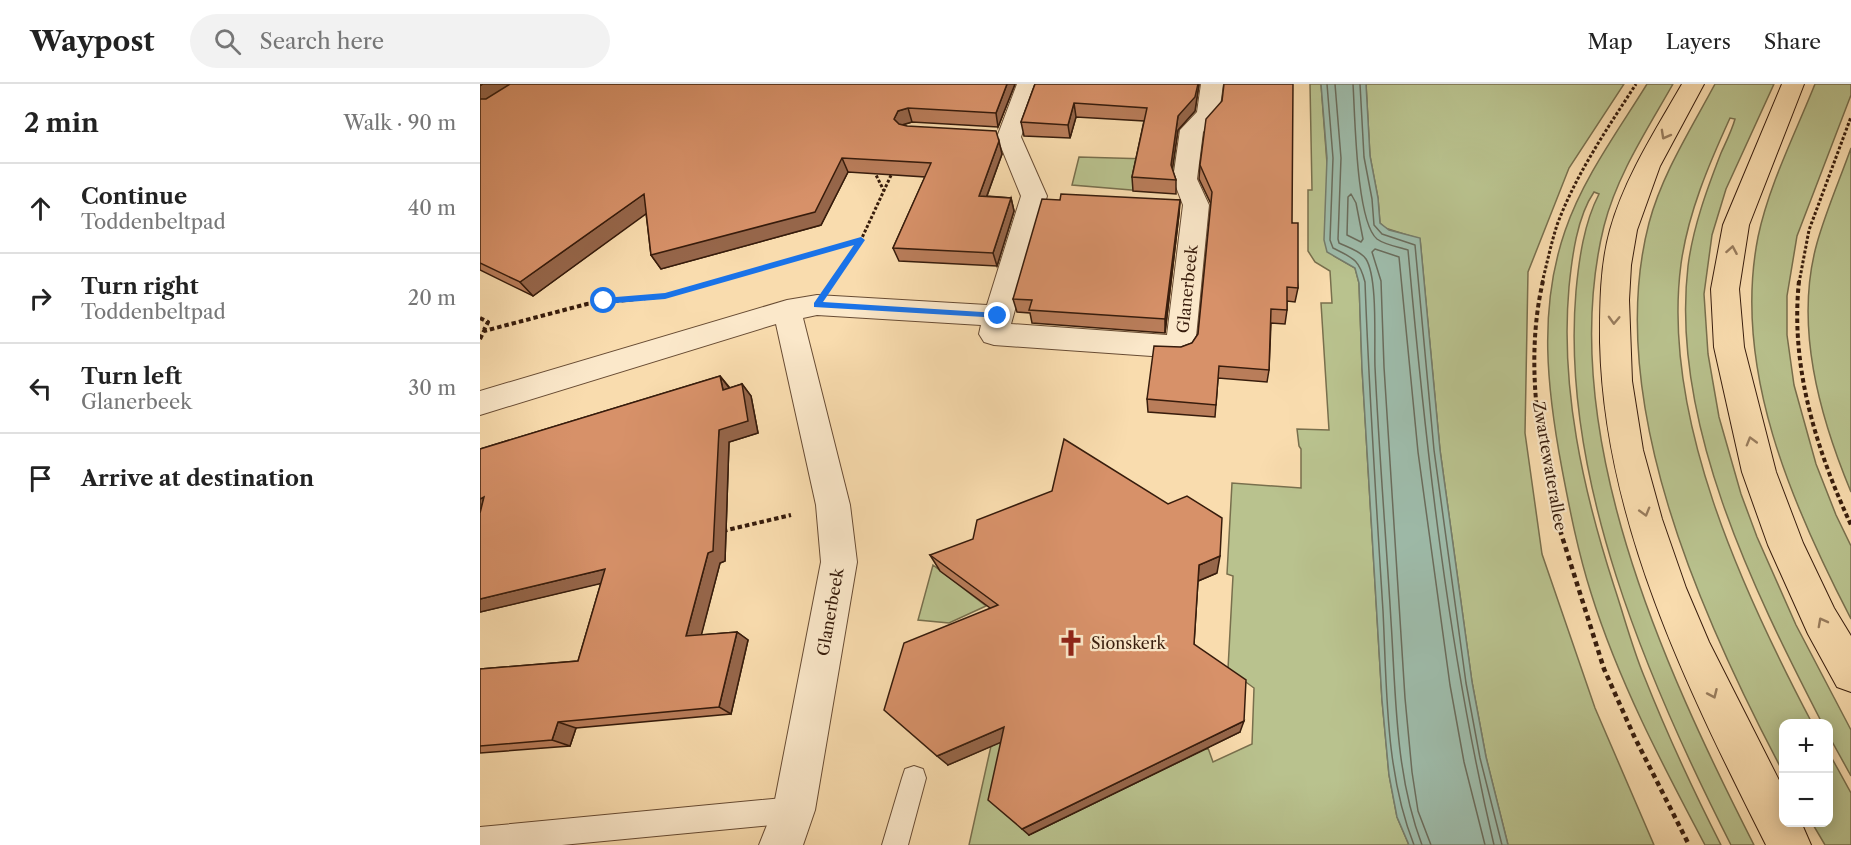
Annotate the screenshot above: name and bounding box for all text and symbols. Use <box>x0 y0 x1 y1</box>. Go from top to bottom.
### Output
search box <box>190 14 610 68</box>
text: Waypost <box>30 24 154 58</box>
icon: search <box>211 25 244 58</box>
text: Search here <box>259 28 384 55</box>
text: Map <box>1588 29 1633 54</box>
text: Layers <box>1666 29 1731 54</box>
text: Share <box>1764 29 1821 54</box>
text: 2 min <box>24 107 99 139</box>
text: Walk · 90 m <box>344 111 456 135</box>
one-way arrow <box>1661 129 1672 139</box>
text: Continue <box>81 183 187 210</box>
icon: ahead <box>24 192 57 225</box>
text: 40 m <box>408 196 456 220</box>
text: Toddenbeltpad <box>81 210 226 234</box>
street label: Glanerbeek <box>1172 243 1202 334</box>
one-way arrow <box>1725 245 1738 255</box>
text: Turn right <box>81 273 199 300</box>
icon: right <box>24 282 57 315</box>
text: 20 m <box>408 286 456 310</box>
route start <box>590 287 616 313</box>
text: Toddenbeltpad <box>81 300 226 324</box>
route end <box>984 302 1010 328</box>
one-way arrow <box>1607 316 1620 325</box>
text: Turn left <box>81 363 182 390</box>
icon: left <box>24 372 57 405</box>
text: 30 m <box>408 376 456 400</box>
text: Glanerbeek <box>81 390 192 414</box>
street label: Zwartewaterallee <box>1529 400 1571 532</box>
one-way arrow <box>1746 436 1758 447</box>
icon: arrive <box>24 462 57 495</box>
text: Arrive at destination <box>81 465 314 492</box>
one-way arrow <box>1637 507 1650 517</box>
street label: Glanerbeek <box>812 566 848 657</box>
one-way arrow <box>1818 618 1829 629</box>
church icon: Sionskerk <box>1056 628 1086 658</box>
place label: Sionskerk <box>1091 633 1167 653</box>
one-way arrow <box>1706 688 1718 699</box>
map controls <box>1779 719 1833 827</box>
button: + <box>1779 719 1833 773</box>
button: − <box>1779 773 1833 827</box>

